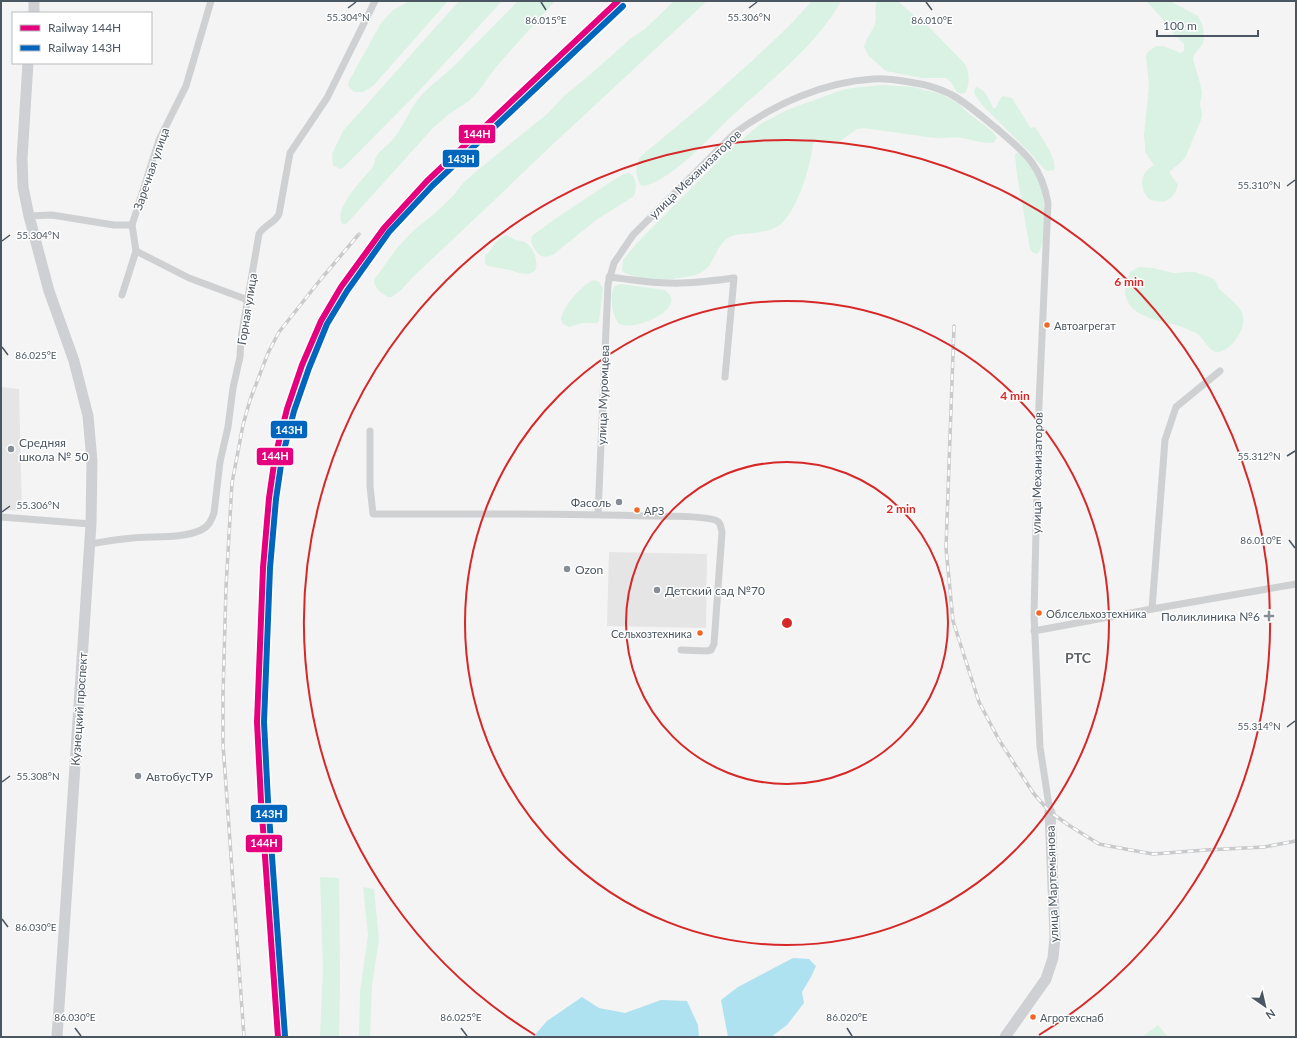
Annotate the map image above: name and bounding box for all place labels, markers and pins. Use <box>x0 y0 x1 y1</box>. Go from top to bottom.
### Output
place label: Автоагрегат <box>1054 319 1116 332</box>
marker: Автоагрегат <box>1042 320 1052 330</box>
place label: Средняя школа № 50 <box>19 435 88 464</box>
marker: Средняя школа № 50 <box>6 444 16 454</box>
place label: Фасоль <box>571 495 611 510</box>
marker: Фасоль <box>614 497 624 507</box>
place label: АРЗ <box>644 504 664 517</box>
marker: АРЗ <box>632 505 642 515</box>
place label: Ozon <box>575 562 603 577</box>
marker: Ozon <box>562 564 572 574</box>
place label: Детский сад №70 <box>665 583 765 598</box>
marker: Детский сад №70 <box>652 585 662 595</box>
place label: Облсельхозтехника <box>1046 607 1146 620</box>
marker: Облсельхозтехника <box>1034 608 1044 618</box>
place label: Поликлиника №6 <box>1161 609 1260 624</box>
marker: Поликлиника №6 <box>1263 610 1275 622</box>
centre of rings <box>780 616 794 630</box>
place label: Сельхозтехника <box>611 627 692 640</box>
marker: Сельхозтехника <box>695 628 705 638</box>
place label: АвтобусТУР <box>146 769 213 784</box>
marker: АвтобусТУР <box>133 771 143 781</box>
place label: Агротехснаб <box>1040 1011 1104 1024</box>
marker: Агротехснаб <box>1028 1012 1038 1022</box>

